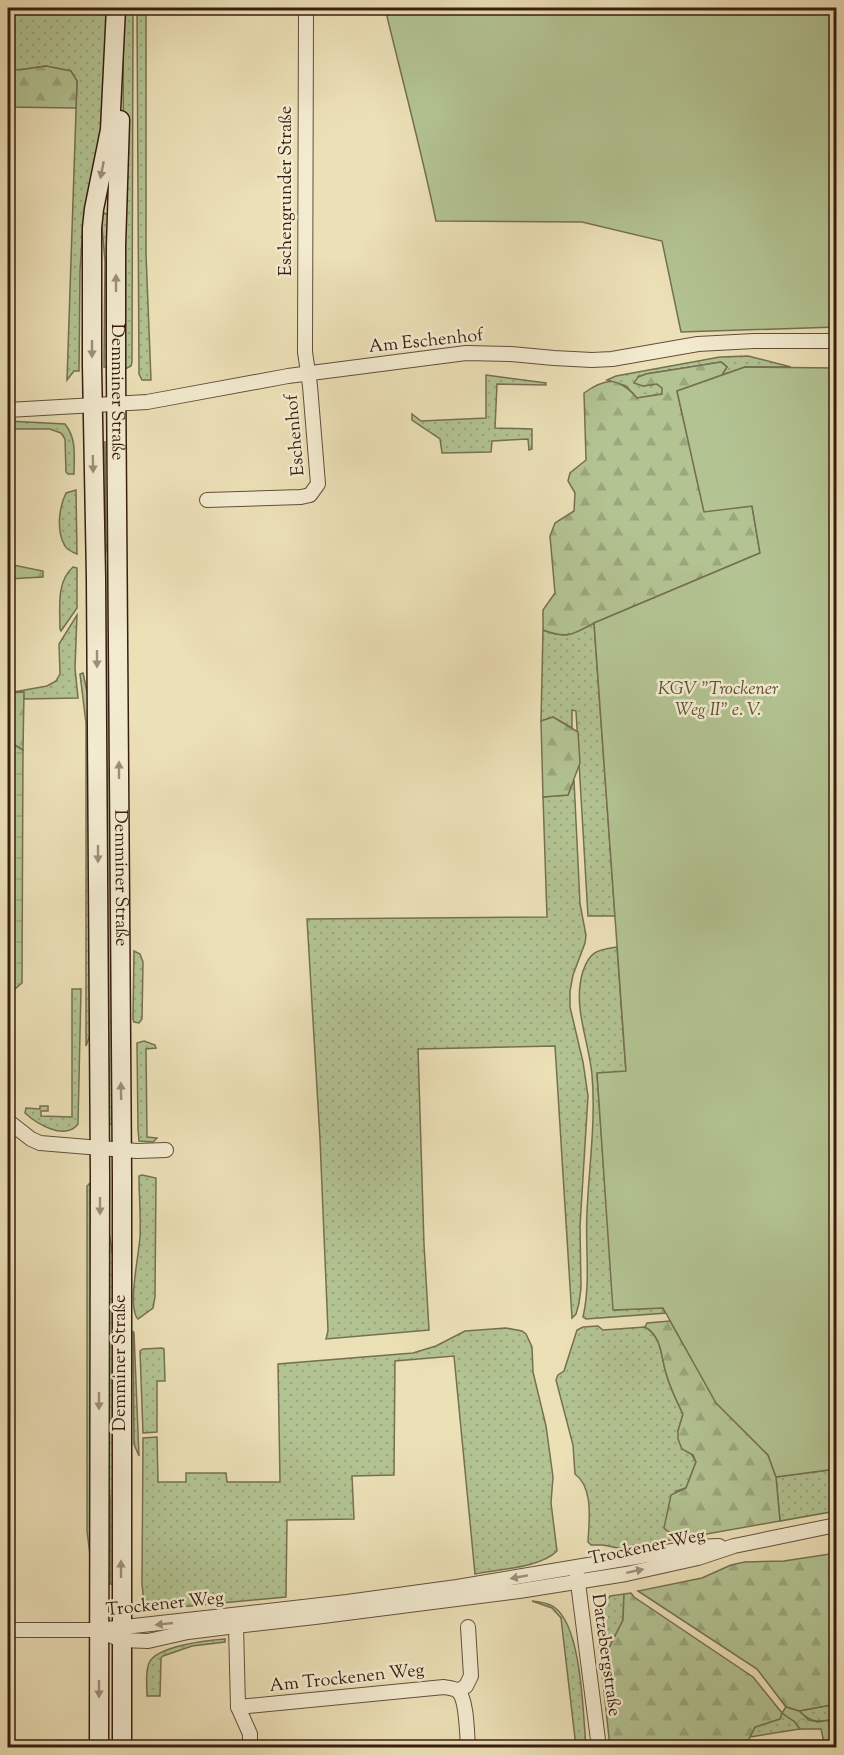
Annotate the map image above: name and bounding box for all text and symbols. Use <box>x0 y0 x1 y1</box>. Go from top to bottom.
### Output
street label: Eschengrunder Straße <box>274 106 300 276</box>
one-way arrow <box>97 161 106 180</box>
one-way arrow <box>111 273 121 292</box>
street label: Am Eschenhof <box>367 323 485 361</box>
street label: Demminer Straße <box>103 324 130 460</box>
one-way arrow <box>87 340 97 359</box>
street label: Eschenhof <box>279 392 313 477</box>
one-way arrow <box>89 454 98 473</box>
one-way arrow <box>92 649 102 668</box>
park label: KGV "Trockener Weg II" e. V. <box>658 677 779 724</box>
one-way arrow <box>114 760 124 779</box>
street label: Demminer Straße <box>106 809 133 946</box>
one-way arrow <box>93 844 103 863</box>
one-way arrow <box>116 1081 126 1100</box>
one-way arrow <box>95 1196 105 1215</box>
street label: Demminer Straße <box>108 1295 134 1431</box>
one-way arrow <box>94 1391 104 1410</box>
street label: Trockener Weg <box>586 1523 708 1573</box>
one-way arrow <box>116 1560 126 1579</box>
one-way arrow <box>626 1566 645 1576</box>
one-way arrow <box>509 1572 528 1581</box>
street label: Trockener Weg <box>105 1586 225 1624</box>
street label: Datzebergstraße <box>584 1592 626 1718</box>
one-way arrow <box>154 1619 173 1629</box>
street label: Am Trockenen Weg <box>268 1658 426 1700</box>
one-way arrow <box>94 1679 104 1698</box>

